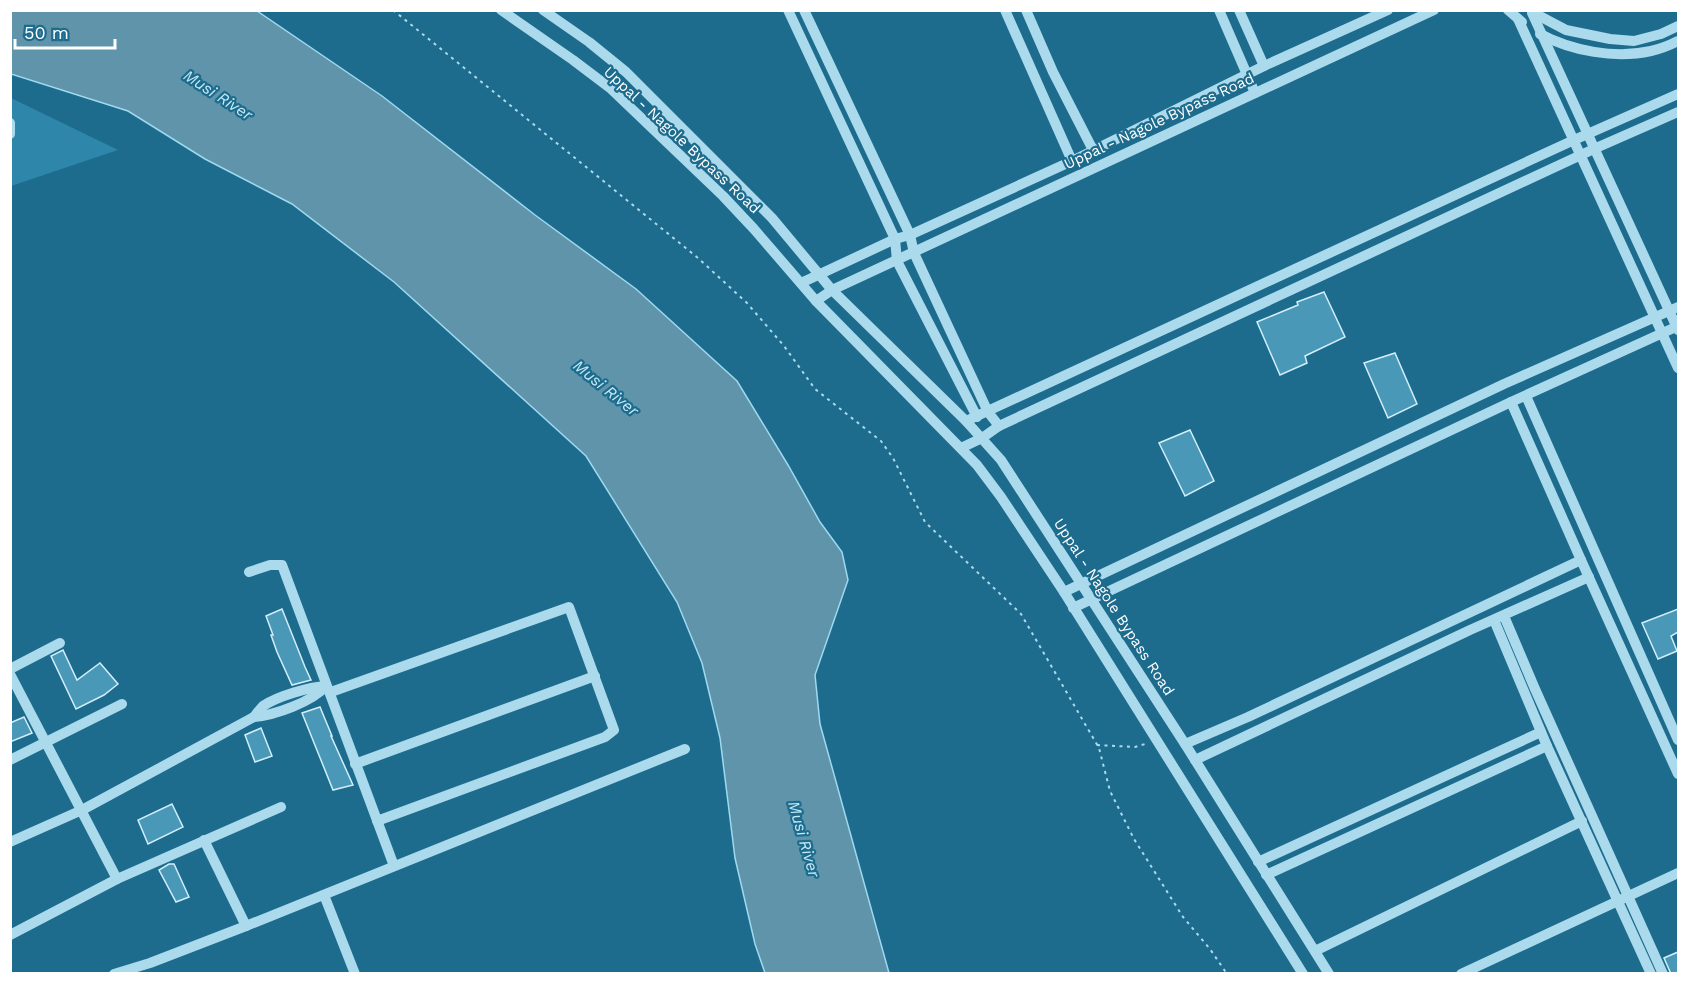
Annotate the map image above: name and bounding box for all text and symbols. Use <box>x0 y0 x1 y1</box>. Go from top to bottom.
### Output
scale bar <box>15 12 116 50</box>
text: 50 m <box>24 22 69 43</box>
street label: Uppal - Nagole Bypass Road <box>600 63 764 217</box>
water label: Musi River <box>180 66 257 125</box>
street label: Uppal - Nagole Bypass Road <box>1061 69 1257 173</box>
water label: Musi River <box>570 356 643 421</box>
street label: Uppal - Nagole Bypass Road <box>1050 515 1178 699</box>
water label: Musi River <box>784 799 824 880</box>

